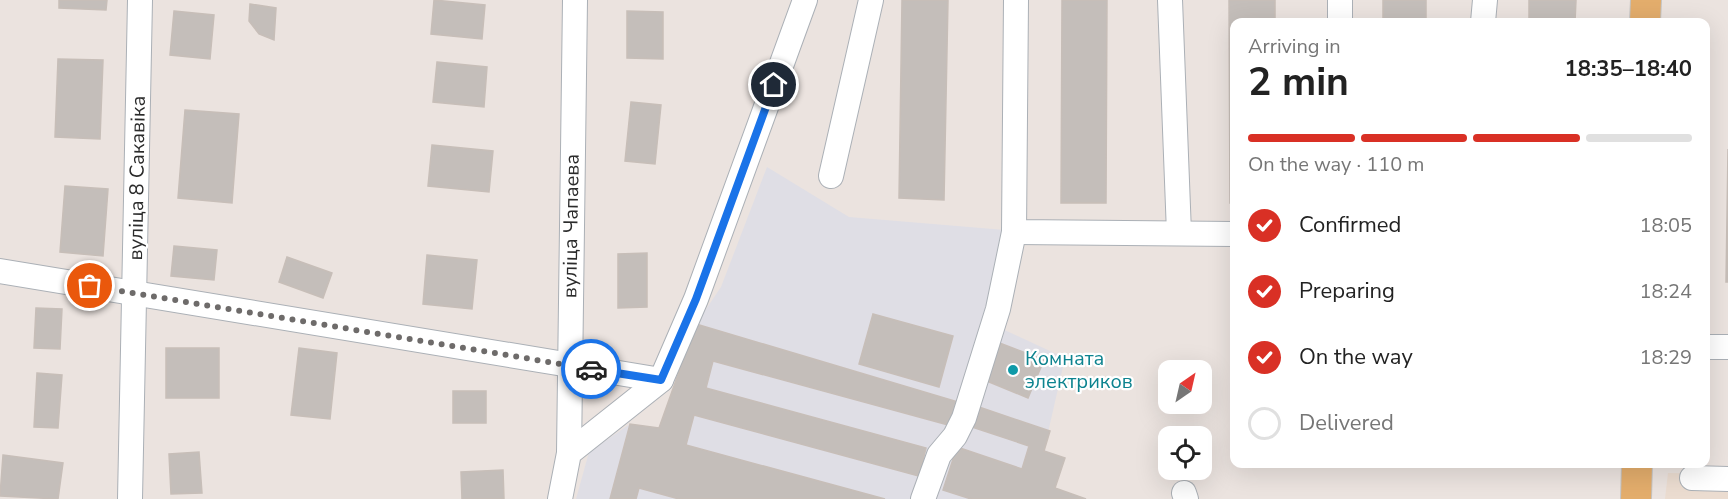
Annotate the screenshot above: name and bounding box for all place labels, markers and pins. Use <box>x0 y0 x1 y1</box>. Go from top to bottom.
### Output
pin <box>748 59 799 110</box>
pin <box>64 260 115 311</box>
place label: Комната электриков <box>1025 345 1133 395</box>
marker: Комната электриков <box>1006 363 1020 377</box>

